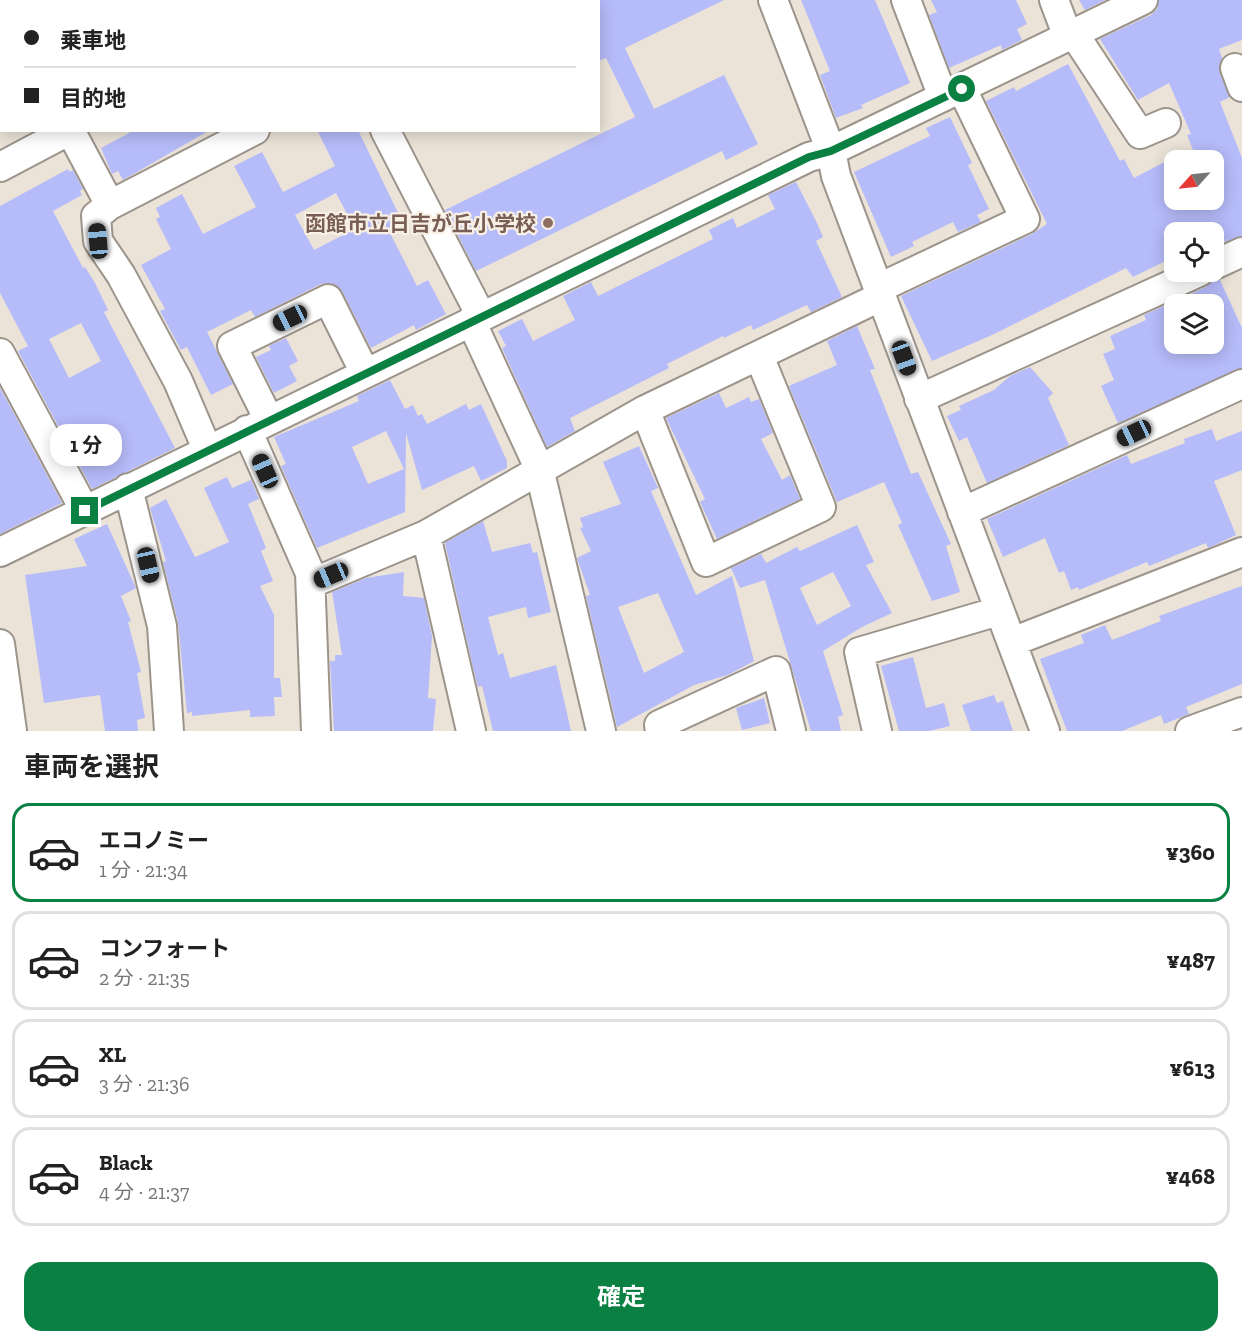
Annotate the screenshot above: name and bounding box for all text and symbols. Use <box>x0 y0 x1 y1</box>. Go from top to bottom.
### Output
text: 乗車地 <box>60 27 126 54</box>
route start <box>948 75 975 102</box>
text: 目的地 <box>60 85 126 112</box>
north arrow <box>1164 150 1224 210</box>
map controls <box>1164 150 1224 354</box>
place label: 函館市立日吉が丘小学校 <box>305 211 536 236</box>
marker: 函館市立日吉が丘小学校 <box>541 216 555 230</box>
car <box>87 222 109 260</box>
button: locate <box>1164 222 1224 282</box>
button: layers <box>1164 294 1224 354</box>
car <box>270 302 310 334</box>
car <box>889 338 919 378</box>
car <box>1114 417 1154 449</box>
callout: 1 分 <box>49 424 121 466</box>
text: 1 分 <box>70 433 102 457</box>
car <box>249 451 281 491</box>
route end <box>71 497 98 524</box>
car <box>135 545 161 585</box>
car <box>311 560 351 590</box>
text: 車両を選択 <box>24 751 159 783</box>
icon: car <box>27 826 81 880</box>
text: エコノミー <box>99 827 209 854</box>
text: ¥360 <box>1166 839 1215 866</box>
text: 1 分 · 21:34 <box>99 858 188 882</box>
icon: car <box>27 934 81 988</box>
text: コンフォート <box>99 935 230 962</box>
text: ¥487 <box>1167 947 1215 974</box>
text: 2 分 · 21:35 <box>99 966 190 990</box>
text: XL <box>99 1041 126 1068</box>
icon: car <box>27 1042 81 1096</box>
text: ¥613 <box>1170 1055 1215 1082</box>
text: 3 分 · 21:36 <box>99 1072 190 1096</box>
text: Black <box>99 1149 153 1176</box>
icon: car <box>27 1150 81 1204</box>
text: ¥468 <box>1166 1163 1215 1190</box>
text: 4 分 · 21:37 <box>99 1180 189 1204</box>
button: 確定 <box>24 1262 1218 1331</box>

